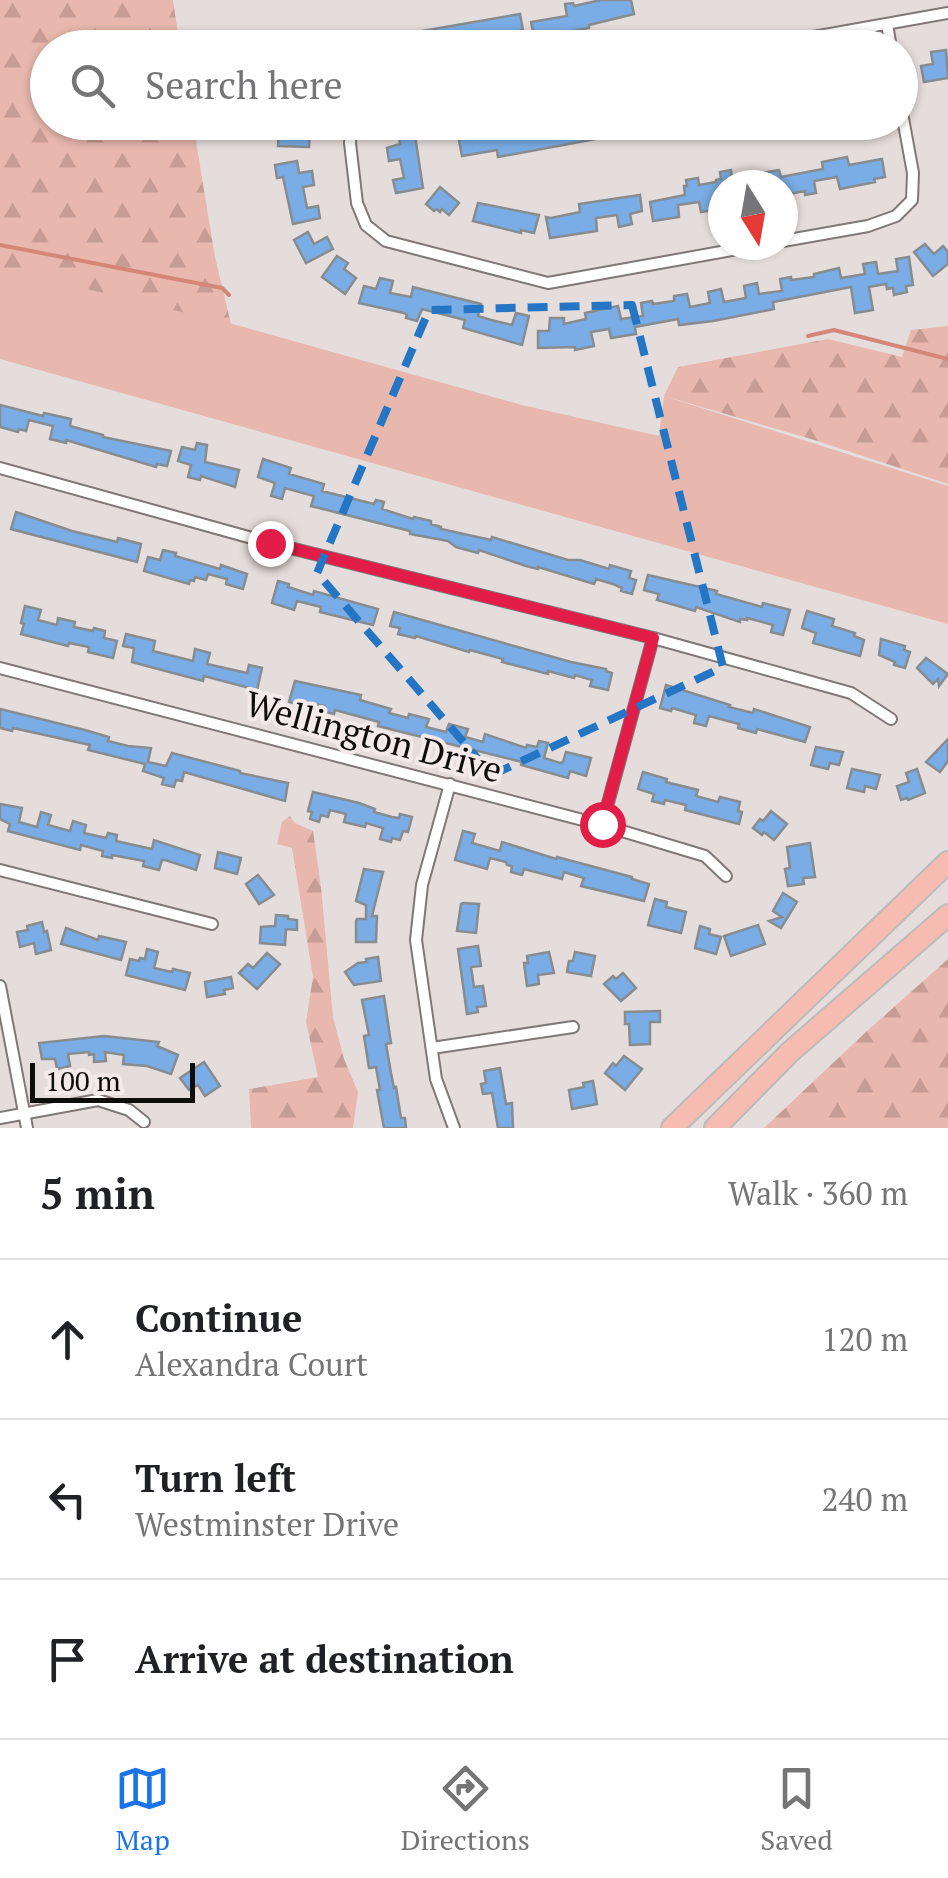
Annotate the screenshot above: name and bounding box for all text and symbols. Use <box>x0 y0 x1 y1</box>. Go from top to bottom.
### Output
search box <box>30 30 918 140</box>
icon: search <box>65 58 120 113</box>
text: Search here <box>145 60 343 110</box>
north arrow <box>708 170 798 260</box>
route end <box>248 521 294 567</box>
street label: Wellington Drive <box>241 680 507 792</box>
route start <box>580 802 626 848</box>
scale bar <box>30 1058 195 1102</box>
text: 100 m <box>45 1062 121 1099</box>
text: 5 min <box>40 1165 155 1221</box>
text: Walk · 360 m <box>728 1172 908 1214</box>
text: Continue <box>135 1293 302 1343</box>
icon: ahead <box>40 1312 95 1367</box>
text: 120 m <box>821 1318 908 1360</box>
text: Alexandra Court <box>135 1343 368 1385</box>
text: Turn left <box>135 1453 296 1503</box>
icon: left <box>40 1472 95 1527</box>
text: 240 m <box>821 1478 908 1520</box>
text: Westminster Drive <box>135 1503 399 1545</box>
icon: arrive <box>40 1632 95 1687</box>
text: Arrive at destination <box>135 1634 514 1684</box>
tab: Map <box>115 1761 170 1858</box>
tab: Directions <box>401 1761 530 1858</box>
tab: Saved <box>760 1761 833 1858</box>

